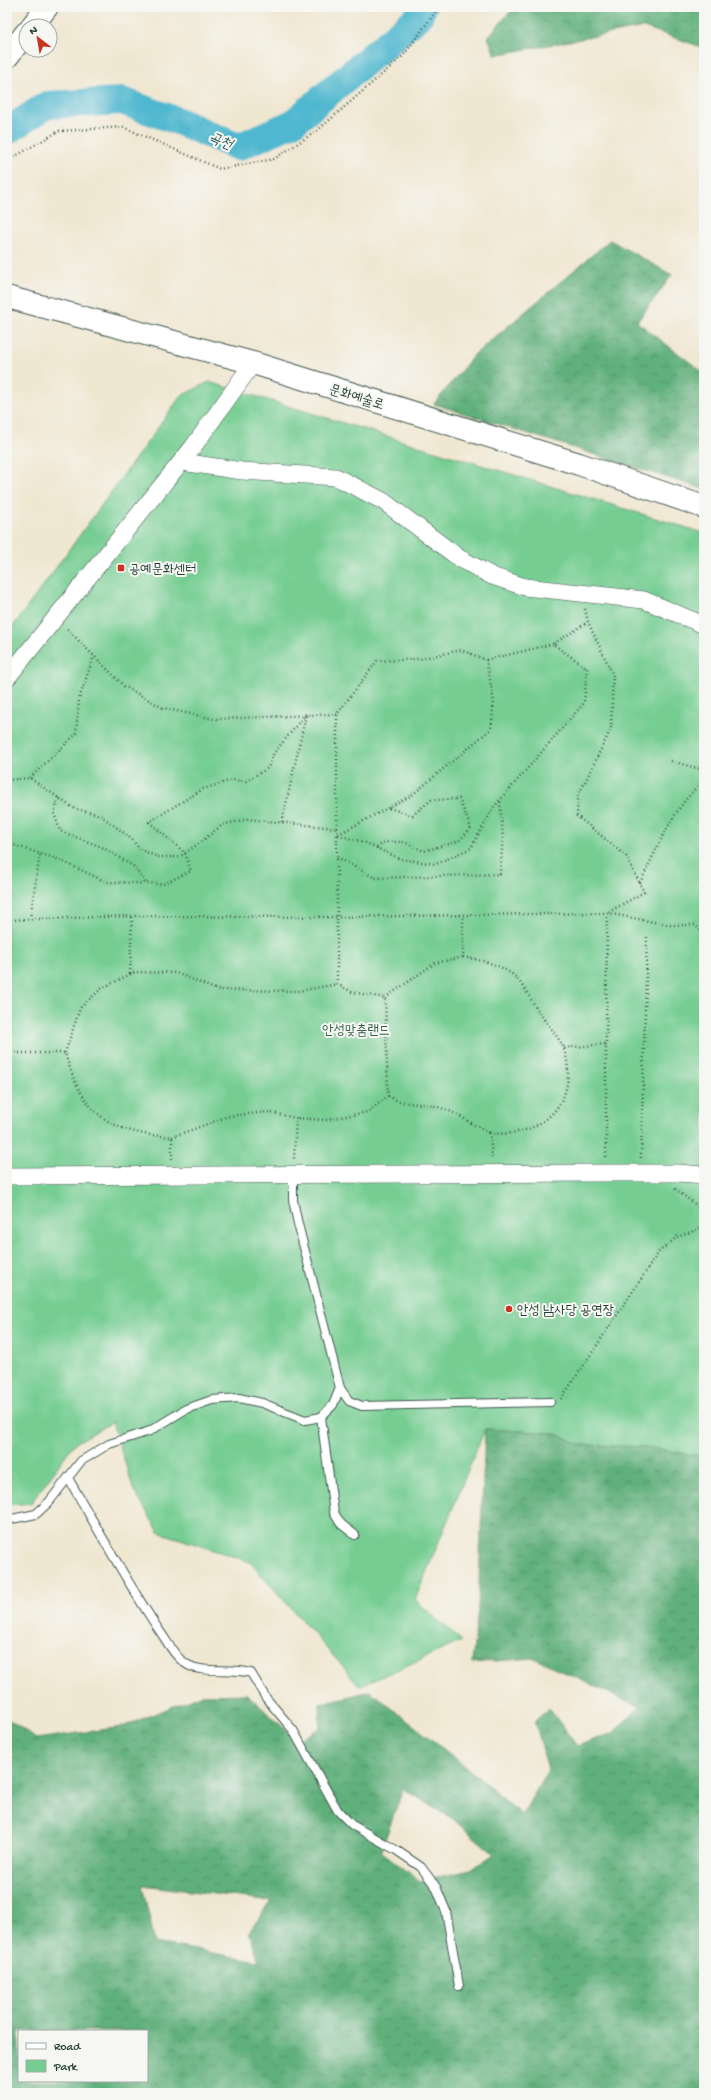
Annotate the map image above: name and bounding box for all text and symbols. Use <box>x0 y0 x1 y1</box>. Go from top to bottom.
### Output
north arrow <box>18 18 58 58</box>
text: N <box>28 24 40 38</box>
water label: 곡천 <box>206 129 237 156</box>
street label: 문화예술로 <box>327 382 386 415</box>
place label: 공예문화센터 <box>129 562 197 579</box>
marker: 공예문화센터 <box>116 563 126 573</box>
park label: 안성맞춤랜드 <box>322 1023 390 1040</box>
place label: 안성 남사당 공연장 <box>517 1303 614 1320</box>
marker: 안성 남사당 공연장 <box>504 1304 514 1314</box>
legend <box>18 2030 148 2082</box>
text: Road <box>54 2041 81 2055</box>
text: Park <box>53 2061 79 2075</box>

